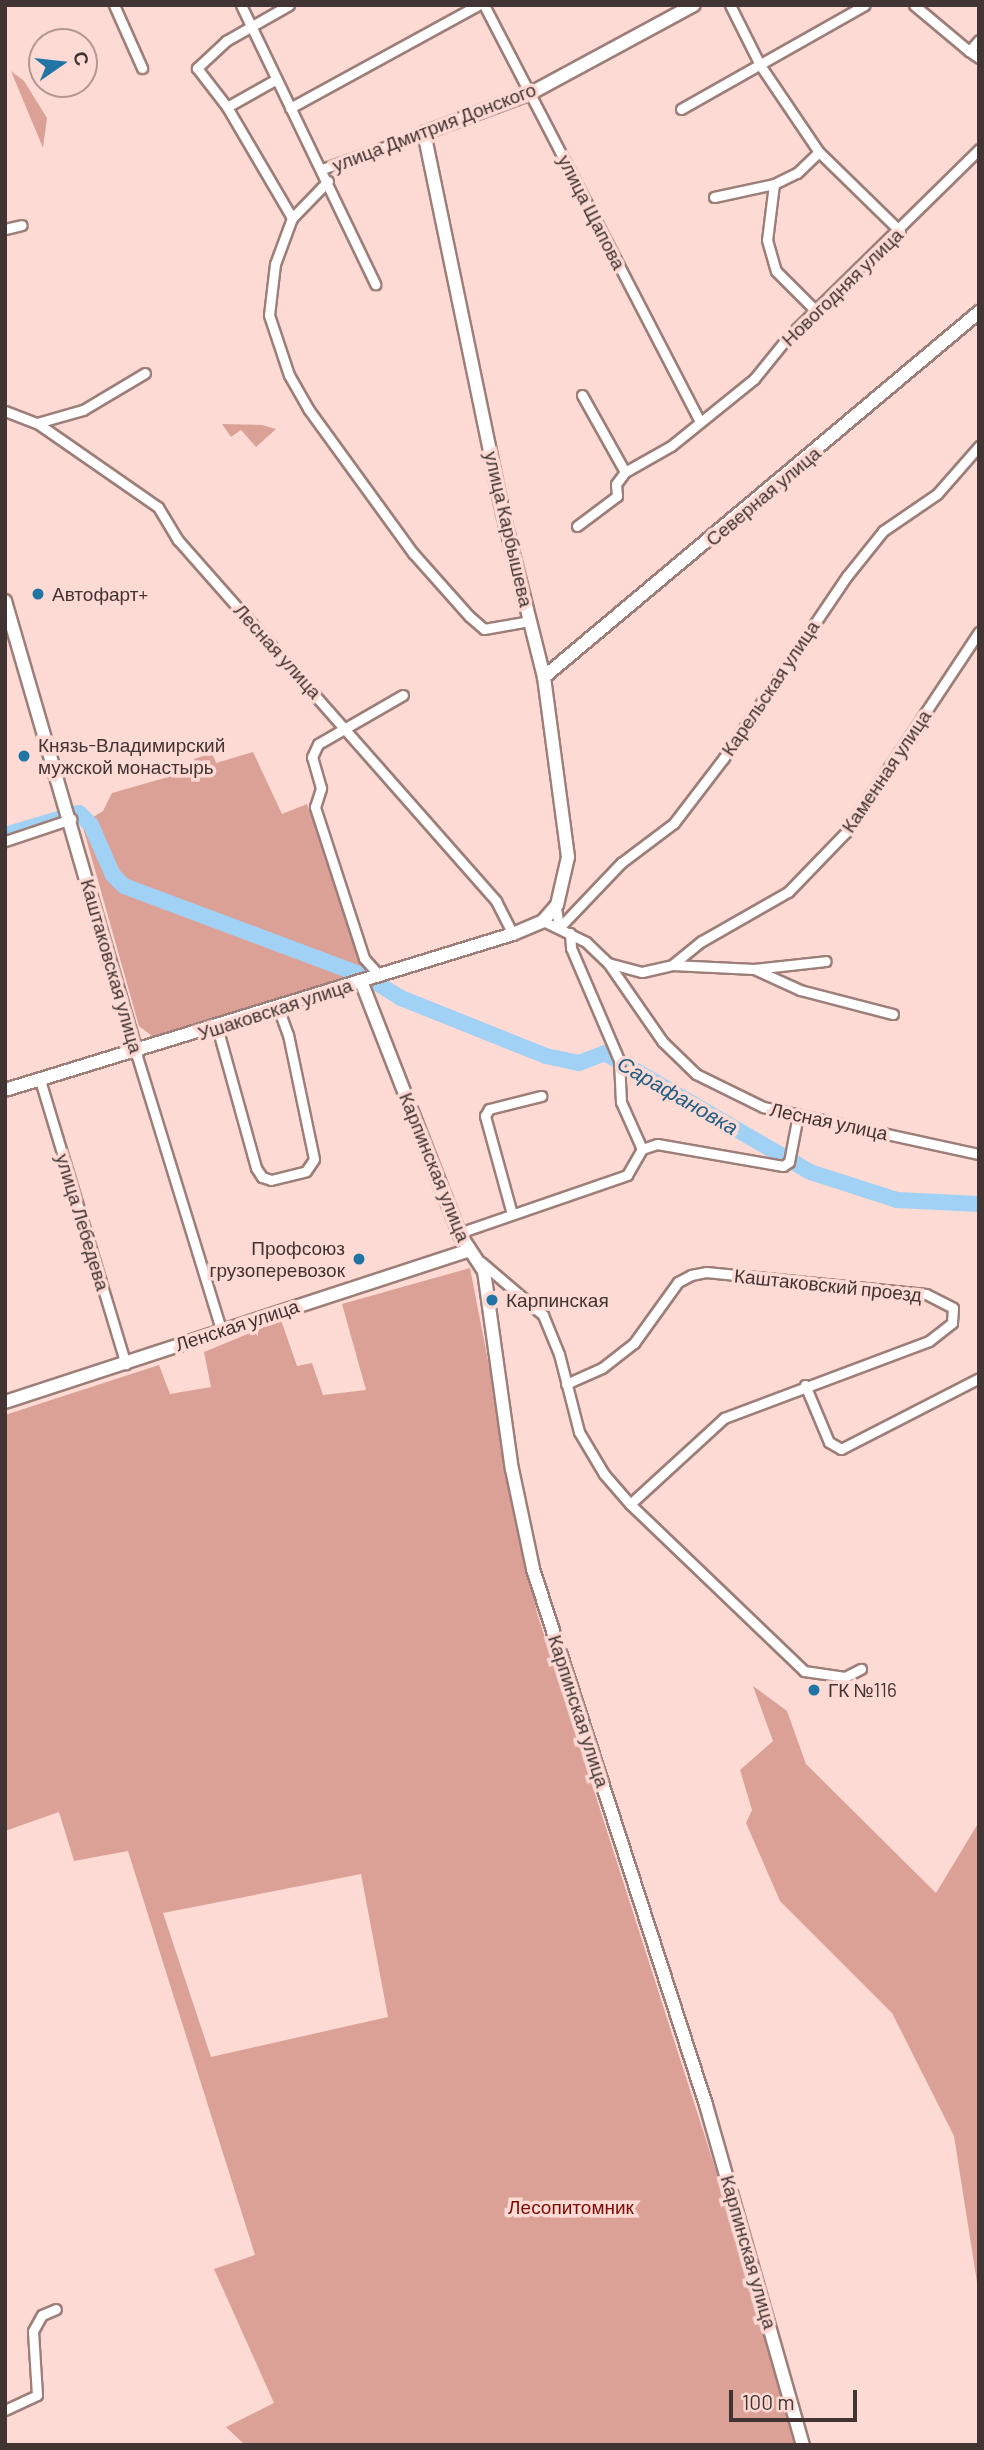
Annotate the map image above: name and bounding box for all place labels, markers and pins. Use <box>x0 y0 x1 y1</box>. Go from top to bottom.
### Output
place label: Автофарт+ <box>52 583 148 605</box>
marker: Автофарт+ <box>30 586 46 602</box>
place label: Князь-Владимирский мужской монастырь <box>38 734 225 778</box>
marker: Князь-Владимирский мужской монастырь <box>16 748 32 764</box>
place label: Профсоюз грузоперевозок <box>210 1237 345 1281</box>
marker: Профсоюз грузоперевозок <box>351 1251 367 1267</box>
place label: Карпинская <box>506 1289 609 1311</box>
marker: Карпинская <box>484 1292 500 1308</box>
place label: ГК №116 <box>828 1679 897 1701</box>
marker: ГК №116 <box>806 1682 822 1698</box>

